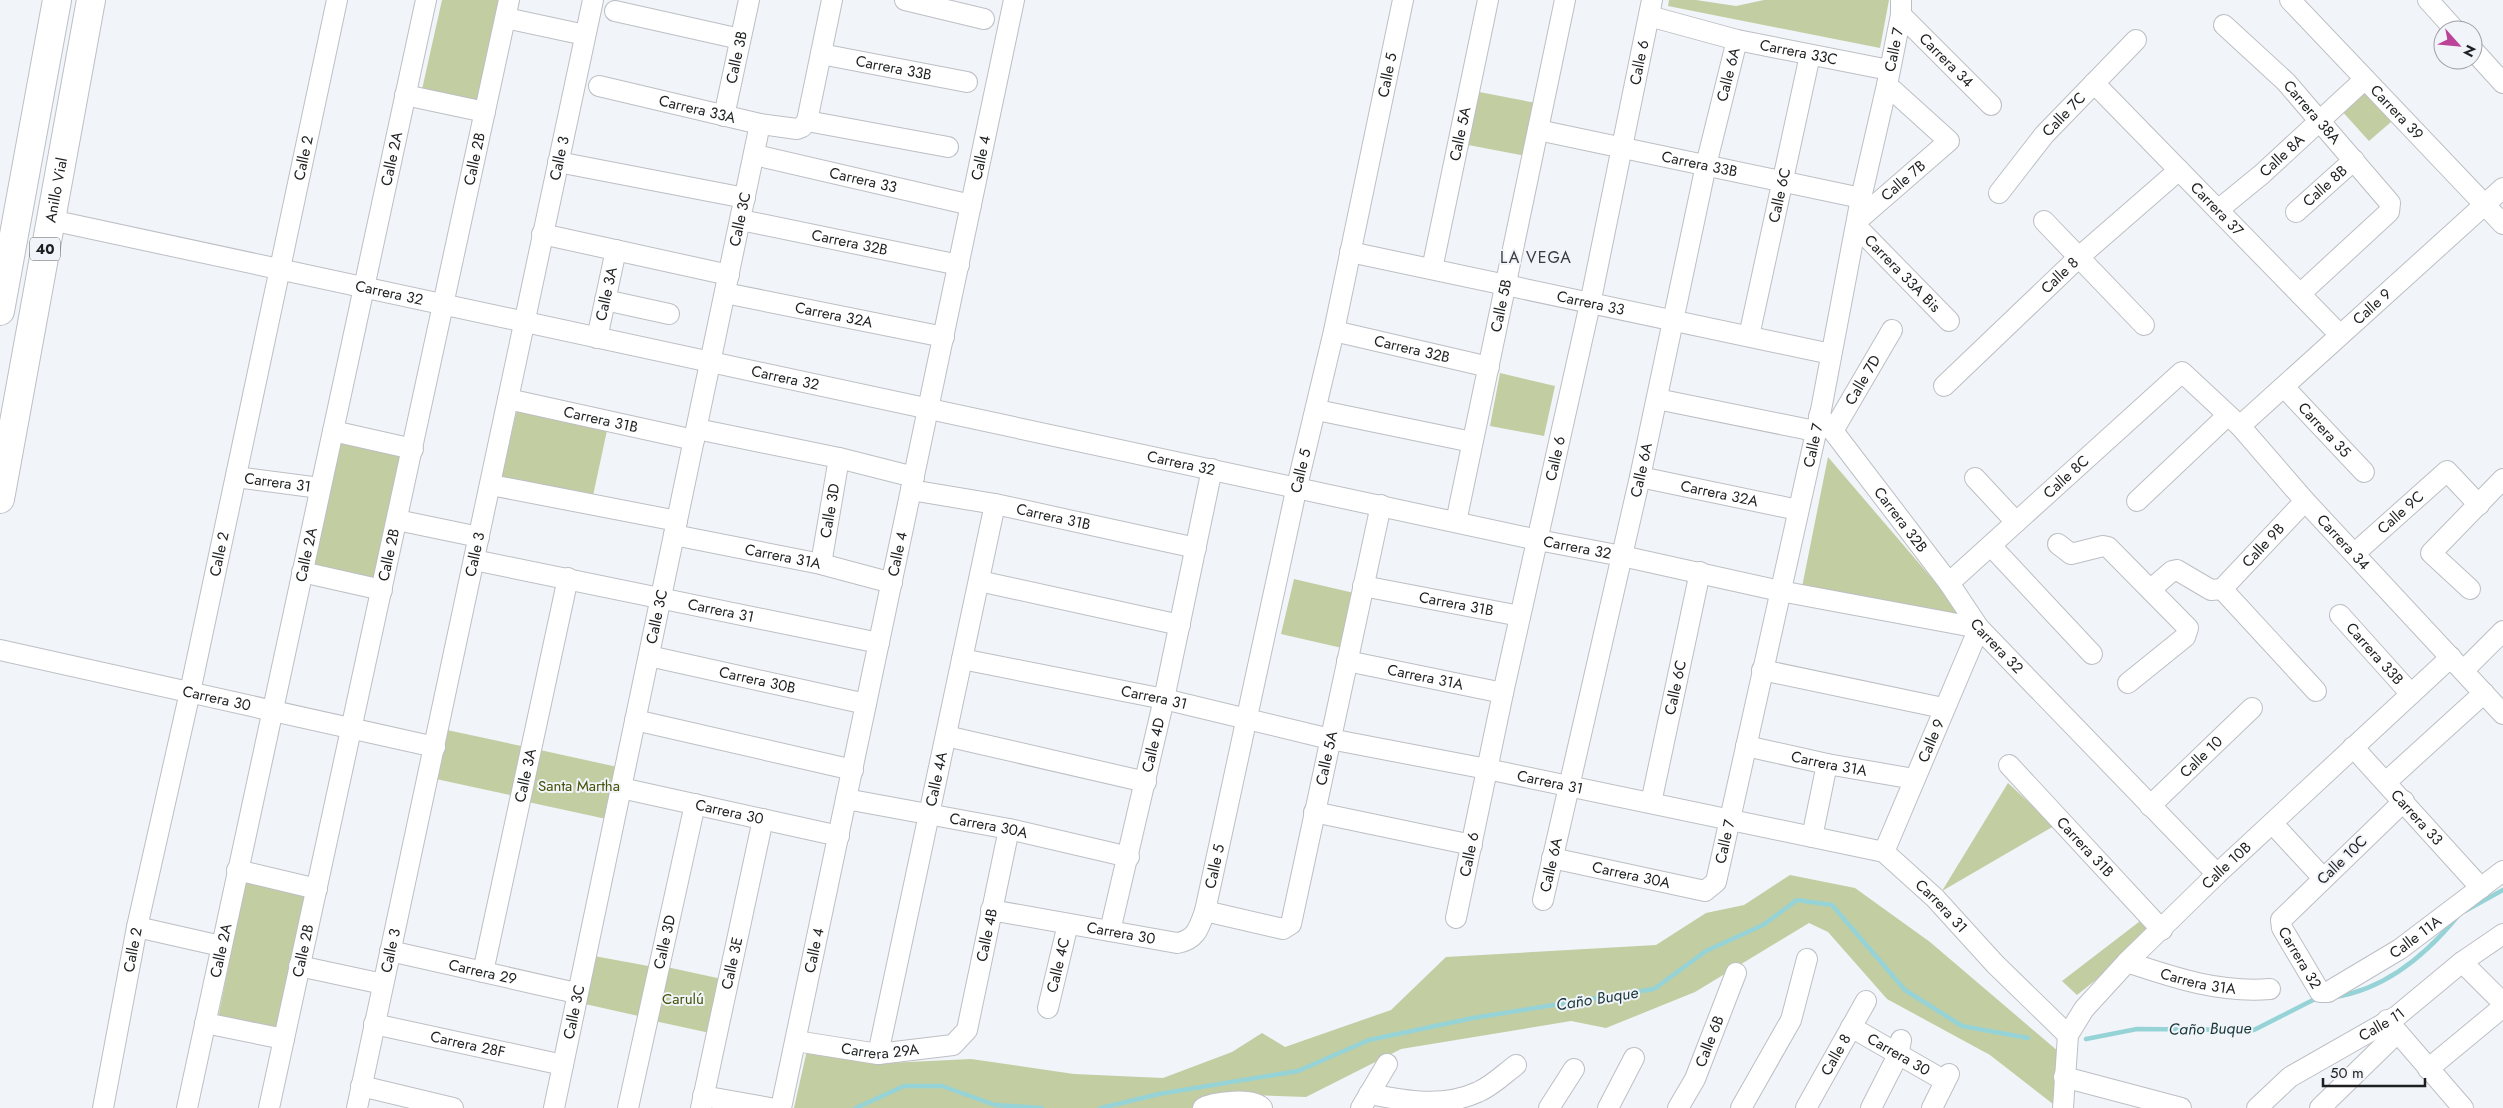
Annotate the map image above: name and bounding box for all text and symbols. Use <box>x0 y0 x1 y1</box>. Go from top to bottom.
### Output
north arrow <box>2433 20 2483 70</box>
street label: Calle 7 <box>1879 26 1909 74</box>
street label: Carrera 34 <box>1914 28 1979 93</box>
street label: Calle 3B <box>720 29 753 86</box>
street label: Carrera 33C <box>1758 34 1839 71</box>
street label: Calle 6 <box>1624 38 1655 87</box>
text: N <box>2458 41 2481 60</box>
street label: Calle 6A <box>1711 45 1746 104</box>
street label: Carrera 33B <box>854 50 934 86</box>
street label: Calle 5 <box>1372 51 1403 99</box>
street label: Carrera 38A <box>2278 75 2346 149</box>
street label: Carrera 39 <box>2365 80 2429 145</box>
street label: Calle 7C <box>2037 87 2091 142</box>
street label: Carrera 33A <box>657 90 738 129</box>
street label: Calle 5A <box>1444 105 1477 163</box>
street label: Calle 2A <box>375 129 408 188</box>
street label: Calle 8A <box>2254 129 2310 182</box>
street label: Calle 2B <box>458 130 491 188</box>
street label: Calle 4 <box>965 133 996 182</box>
street label: Calle 2 <box>288 134 319 182</box>
street label: Calle 3 <box>544 134 575 183</box>
street label: Carrera 33B <box>1660 145 1739 183</box>
street label: Calle 7B <box>1876 155 1931 206</box>
street label: Anillo Vial <box>40 156 73 224</box>
street label: Calle 8B <box>2298 160 2352 212</box>
street label: Carrera 33 <box>827 162 899 198</box>
street label: Calle 6C <box>1763 166 1796 225</box>
street label: Carrera 37 <box>2185 177 2249 241</box>
street label: Calle 3C <box>724 190 756 249</box>
street label: Carrera 32B <box>810 224 890 261</box>
street label: Carrera 33A Bis <box>1859 230 1946 317</box>
road number: 40 <box>30 238 60 260</box>
district label: LA VEGA <box>1500 246 1572 269</box>
street label: Calle 8 <box>2036 252 2083 299</box>
street label: Calle 3A <box>590 265 623 323</box>
street label: Carrera 32 <box>353 275 425 311</box>
street label: Calle 5B <box>1485 277 1517 334</box>
street label: Calle 9 <box>2348 283 2396 330</box>
street label: Carrera 33 <box>1555 285 1626 321</box>
street label: Carrera 32A <box>793 296 875 333</box>
street label: Carrera 32B <box>1372 330 1452 369</box>
street label: Calle 7D <box>1839 351 1886 409</box>
street label: Carrera 32 <box>749 360 821 396</box>
street label: Carrera 35 <box>2293 397 2356 463</box>
street label: Carrera 31B <box>562 401 640 438</box>
street label: Calle 7 <box>1798 421 1829 470</box>
street label: Calle 6 <box>1540 434 1571 483</box>
street label: Calle 6A <box>1625 441 1658 500</box>
street label: Carrera 32 <box>1145 445 1217 481</box>
street label: Calle 5 <box>1285 446 1317 495</box>
street label: Calle 8C <box>2038 450 2094 504</box>
street label: Carrera 31 <box>243 467 312 498</box>
street label: Carrera 32A <box>1678 475 1760 512</box>
street label: Calle 3D <box>815 482 845 540</box>
street label: Carrera 32B <box>1868 482 1933 557</box>
street label: Calle 9C <box>2372 486 2429 539</box>
street label: Carrera 31B <box>1014 498 1093 536</box>
street label: Carrera 34 <box>2312 509 2375 575</box>
street label: Calle 9B <box>2237 518 2290 572</box>
street label: Calle 2A <box>290 525 323 584</box>
street label: Calle 2B <box>372 526 405 583</box>
street label: Calle 4 <box>882 529 913 579</box>
street label: Calle 2 <box>204 530 235 579</box>
street label: Calle 3 <box>459 530 490 579</box>
street label: Carrera 32 <box>1541 530 1613 565</box>
street label: Carrera 31A <box>743 538 823 575</box>
street label: Carrera 31B <box>1417 586 1495 622</box>
street label: Calle 3C <box>640 587 673 646</box>
street label: Carrera 31 <box>686 593 756 628</box>
street label: Carrera 32 <box>1965 614 2028 679</box>
street label: Carrera 33B <box>2341 618 2409 690</box>
street label: Calle 6C <box>1659 658 1692 717</box>
street label: Carrera 31A <box>1385 659 1465 696</box>
street label: Carrera 30B <box>717 661 798 699</box>
street label: Carrera 30 <box>180 680 253 717</box>
street label: Carrera 31 <box>1119 680 1190 715</box>
street label: Calle 4D <box>1136 715 1170 775</box>
street label: Calle 9 <box>1912 715 1950 766</box>
street label: Calle 5A <box>1310 729 1343 787</box>
street label: Calle 10 <box>2175 731 2228 783</box>
street label: Carrera 31A <box>1789 745 1869 782</box>
street label: Calle 3A <box>509 746 542 804</box>
street label: Calle 4A <box>920 750 953 808</box>
street label: Carrera 31 <box>1515 765 1585 800</box>
park label: Santa Martha <box>538 775 620 797</box>
street label: Carrera 33 <box>2386 785 2448 850</box>
street label: Carrera 30 <box>693 794 766 830</box>
street label: Carrera 30A <box>948 807 1030 844</box>
street label: Carrera 31B <box>2051 812 2119 882</box>
street label: Calle 7 <box>1709 817 1741 866</box>
street label: Calle 6 <box>1454 830 1485 879</box>
street label: Calle 10C <box>2312 830 2372 890</box>
street label: Calle 6A <box>1534 835 1568 894</box>
street label: Calle 10B <box>2197 837 2256 894</box>
street label: Calle 5 <box>1199 842 1230 891</box>
street label: Carrera 30A <box>1590 856 1672 894</box>
street label: Carrera 31 <box>1910 874 1973 938</box>
street label: Calle 4B <box>971 907 1003 964</box>
street label: Calle 11A <box>2385 910 2446 964</box>
street label: Calle 3D <box>648 913 681 971</box>
street label: Carrera 30 <box>1085 916 1157 950</box>
street label: Calle 2A <box>204 921 238 980</box>
street label: Calle 2B <box>287 922 320 979</box>
street label: Carrera 32 <box>2273 923 2327 993</box>
street label: Calle 2 <box>118 926 148 974</box>
street label: Calle 3 <box>375 926 406 975</box>
street label: Calle 4 <box>799 926 830 975</box>
street label: Calle 3E <box>716 935 748 992</box>
street label: Calle 4C <box>1041 936 1075 995</box>
street label: Carrera 29 <box>446 954 519 990</box>
street label: Carrera 31A <box>2158 962 2237 1000</box>
water label: Caño Buque <box>1554 981 1640 1016</box>
street label: Calle 3C <box>558 983 590 1041</box>
park label: Carulú <box>662 988 704 1010</box>
street label: Calle 11 <box>2355 1003 2410 1047</box>
street label: Calle 6B <box>1690 1012 1730 1070</box>
water label: Caño Buque <box>2168 1016 2252 1041</box>
street label: Carrera 28F <box>428 1025 508 1063</box>
street label: Carrera 30 <box>1863 1028 1934 1081</box>
street label: Calle 8 <box>1815 1030 1856 1080</box>
street label: Carrera 29A <box>840 1037 920 1065</box>
scale bar <box>2323 1056 2426 1088</box>
text: 50 m <box>2330 1062 2364 1084</box>

